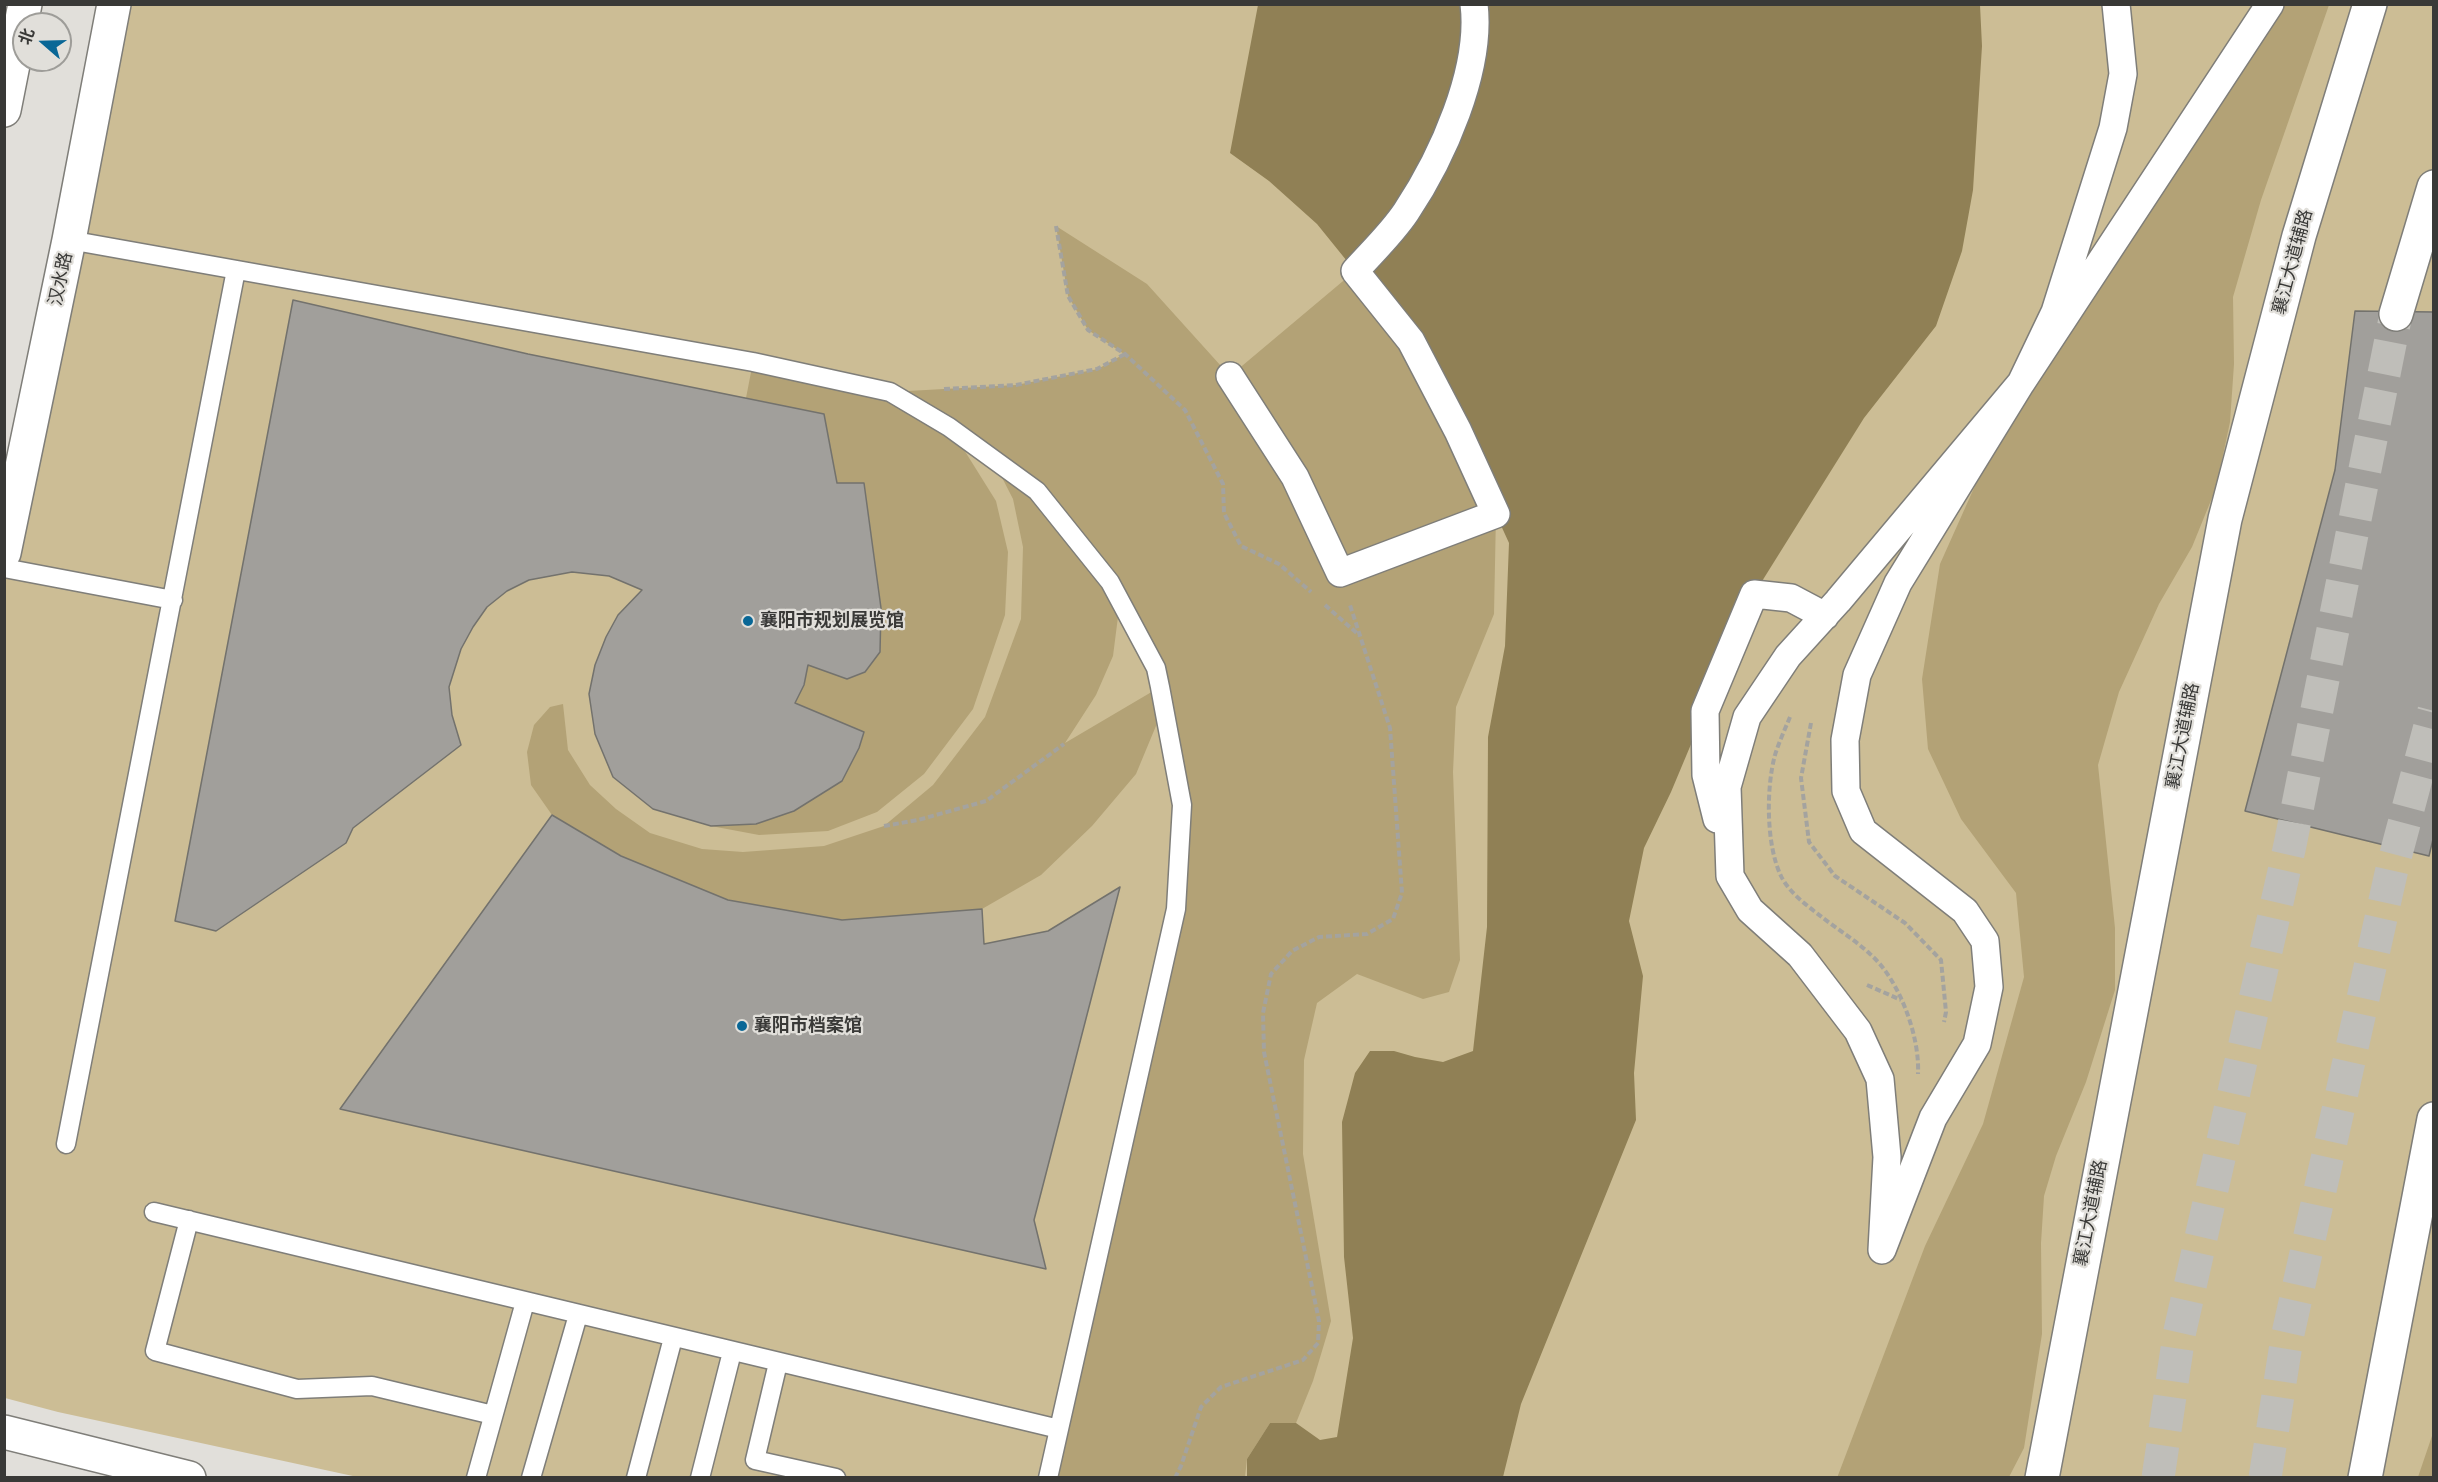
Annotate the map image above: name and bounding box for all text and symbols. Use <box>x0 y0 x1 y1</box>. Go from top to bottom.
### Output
north arrow <box>12 12 72 72</box>
text: 北 <box>15 26 38 47</box>
street label: 襄江大道辅路 <box>2269 207 2317 317</box>
street label: 汉水路 <box>45 250 77 308</box>
place label: 襄阳市规划展览馆 <box>760 610 904 632</box>
marker: 襄阳市规划展览馆 <box>741 614 755 628</box>
street label: 襄江大道辅路 <box>2162 681 2204 791</box>
place label: 襄阳市档案馆 <box>754 1015 862 1037</box>
marker: 襄阳市档案馆 <box>735 1019 749 1033</box>
street label: 襄江大道辅路 <box>2070 1158 2112 1268</box>

